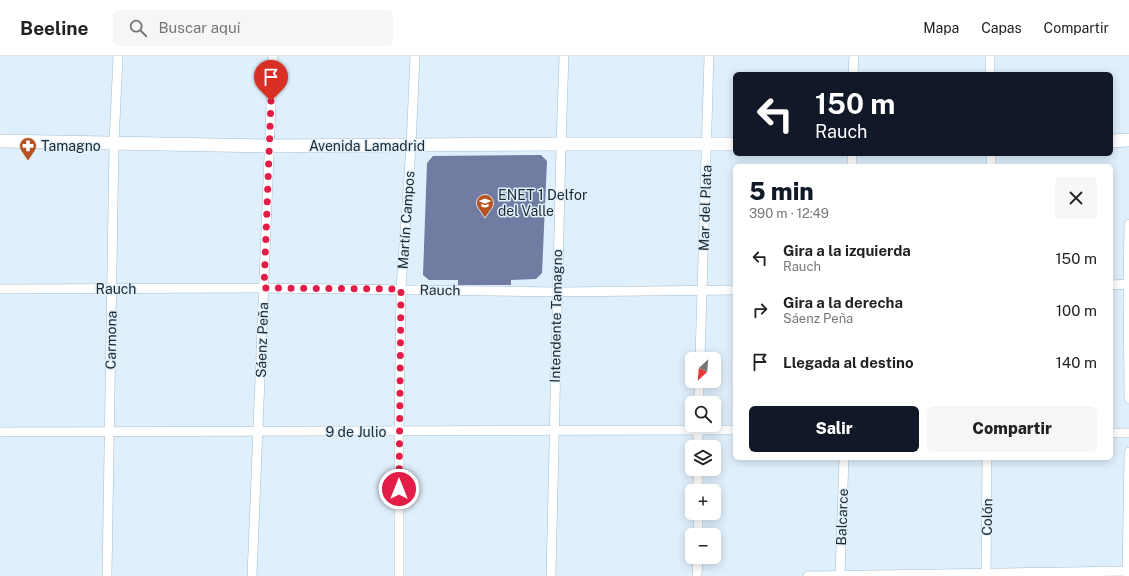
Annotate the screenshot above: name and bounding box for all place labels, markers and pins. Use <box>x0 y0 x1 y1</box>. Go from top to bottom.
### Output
pin <box>254 60 288 101</box>
pharmacy icon: Tamagno <box>18 136 38 161</box>
place label: Tamagno <box>41 138 101 154</box>
place label: ENET 1 Delfor del Valle <box>498 187 587 219</box>
school or university icon: ENET 1 Delfor del Valle <box>475 193 495 218</box>

